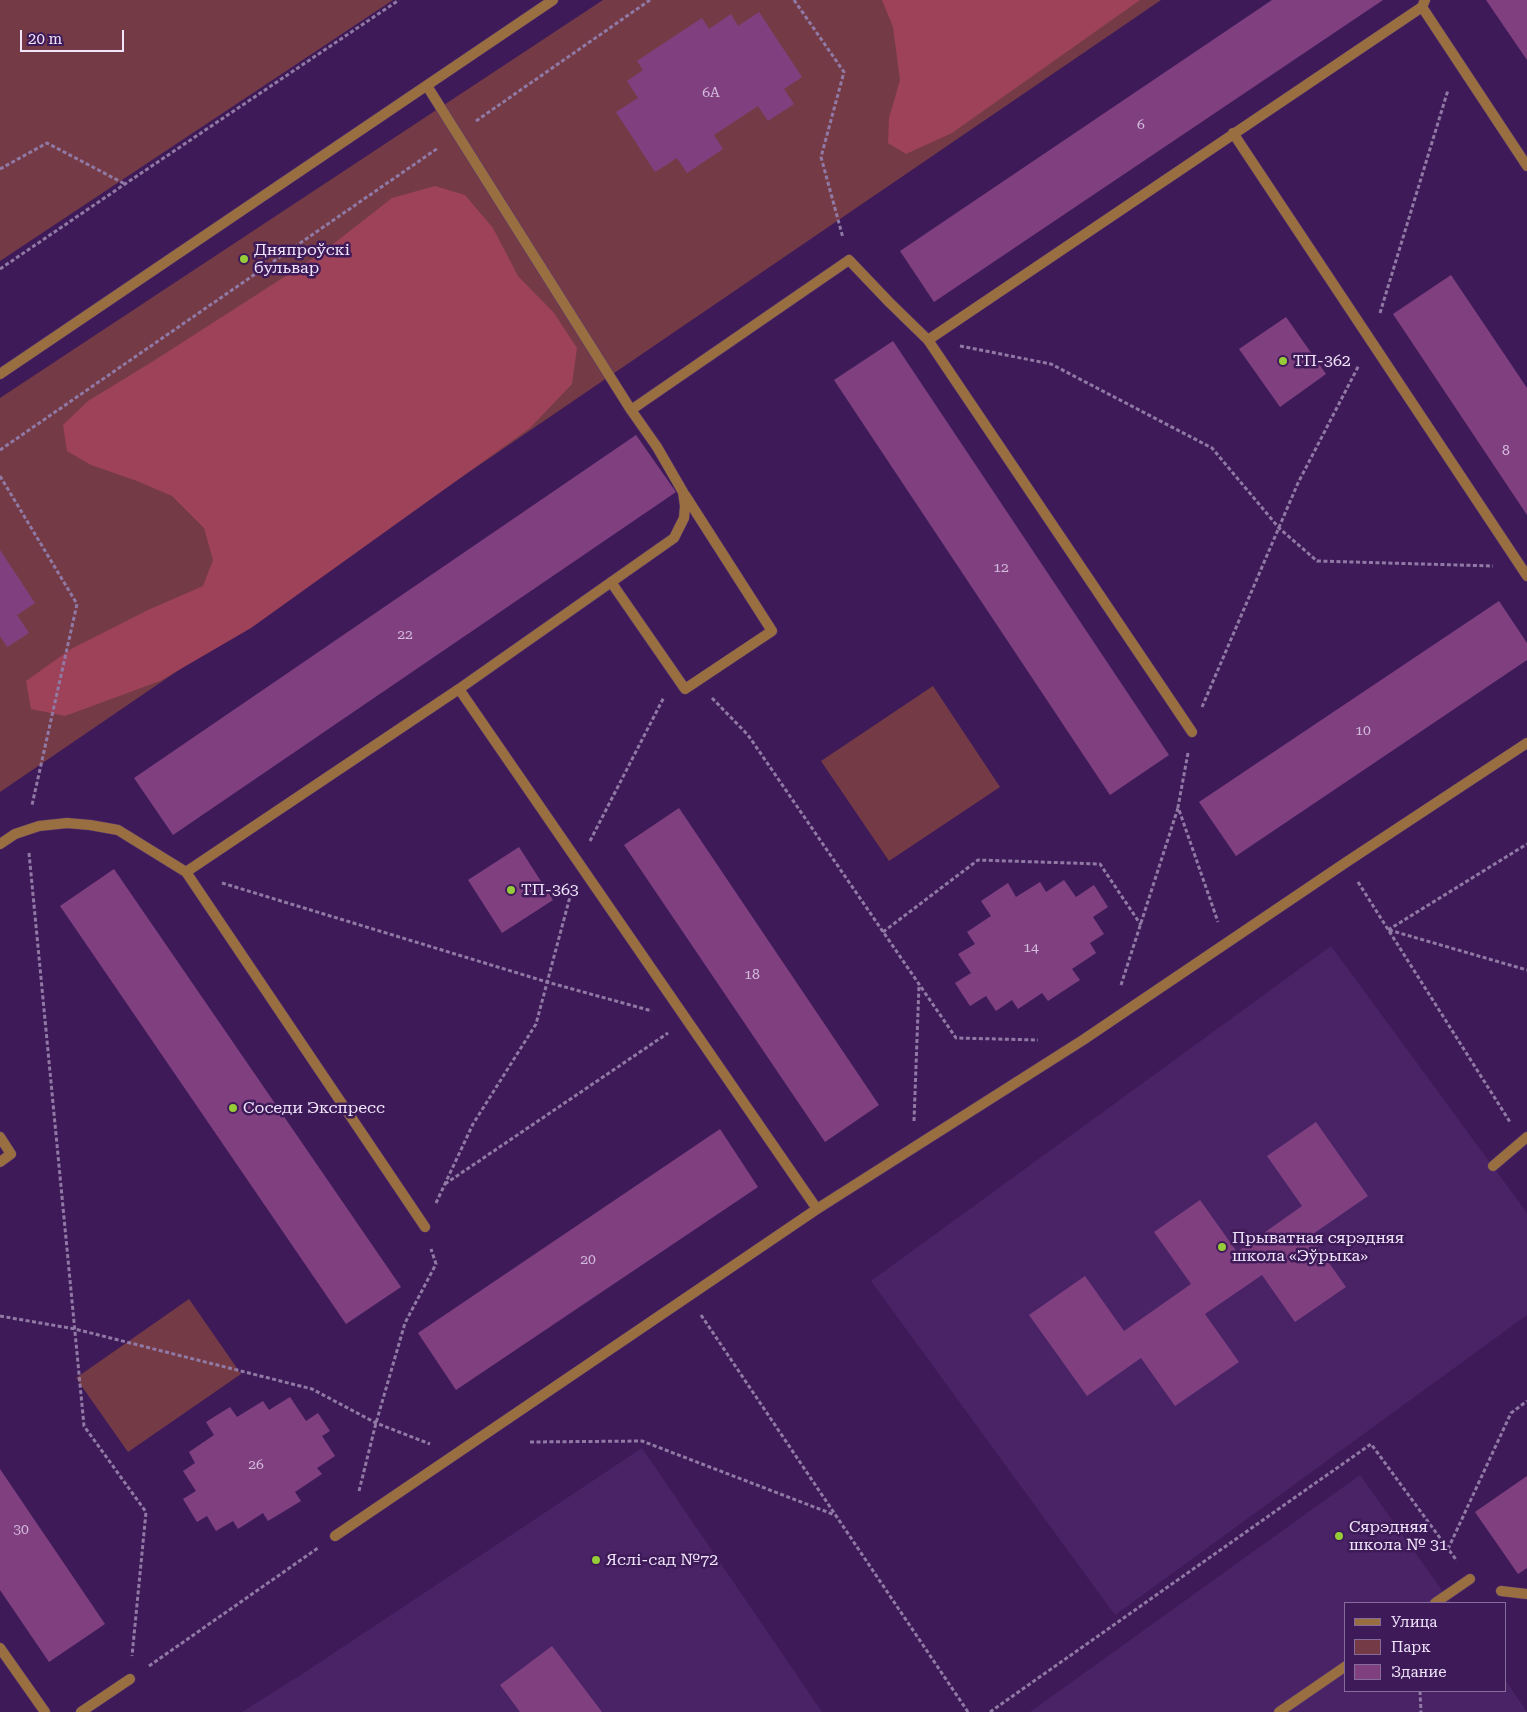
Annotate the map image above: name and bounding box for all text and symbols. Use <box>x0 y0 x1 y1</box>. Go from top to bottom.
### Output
scale bar <box>22 20 126 52</box>
text: 20 m <box>28 30 62 48</box>
house number: 6А <box>702 85 720 101</box>
house number: 6 <box>1137 117 1145 133</box>
place label: Дняпроўскі бульвар <box>254 240 350 278</box>
marker: Дняпроўскі бульвар <box>238 253 250 265</box>
place label: ТП-362 <box>1293 351 1351 371</box>
marker: ТП-362 <box>1277 355 1289 367</box>
house number: 8 <box>1502 443 1510 459</box>
house number: 12 <box>993 560 1009 576</box>
house number: 22 <box>397 627 413 643</box>
house number: 10 <box>1355 723 1371 739</box>
place label: ТП-363 <box>521 880 579 900</box>
marker: ТП-363 <box>505 884 517 896</box>
house number: 14 <box>1023 940 1039 956</box>
house number: 18 <box>744 967 760 983</box>
place label: Соседи Экспресс <box>243 1098 385 1118</box>
marker: Соседи Экспресс <box>227 1102 239 1114</box>
place label: Прыватная сярэдняя школа «Эўрыка» <box>1232 1228 1404 1266</box>
marker: Прыватная сярэдняя школа «Эўрыка» <box>1216 1241 1228 1253</box>
house number: 20 <box>580 1252 596 1268</box>
house number: 26 <box>248 1457 264 1473</box>
place label: Сярэдняя школа № 31 <box>1349 1517 1448 1555</box>
house number: 30 <box>13 1522 29 1538</box>
marker: Сярэдняя школа № 31 <box>1333 1530 1345 1542</box>
place label: Яслі-сад №72 <box>606 1550 718 1570</box>
marker: Яслі-сад №72 <box>590 1554 602 1566</box>
legend <box>1344 1602 1507 1692</box>
text: Улица <box>1391 1613 1437 1631</box>
text: Парк <box>1391 1638 1431 1656</box>
text: Здание <box>1391 1663 1447 1681</box>

